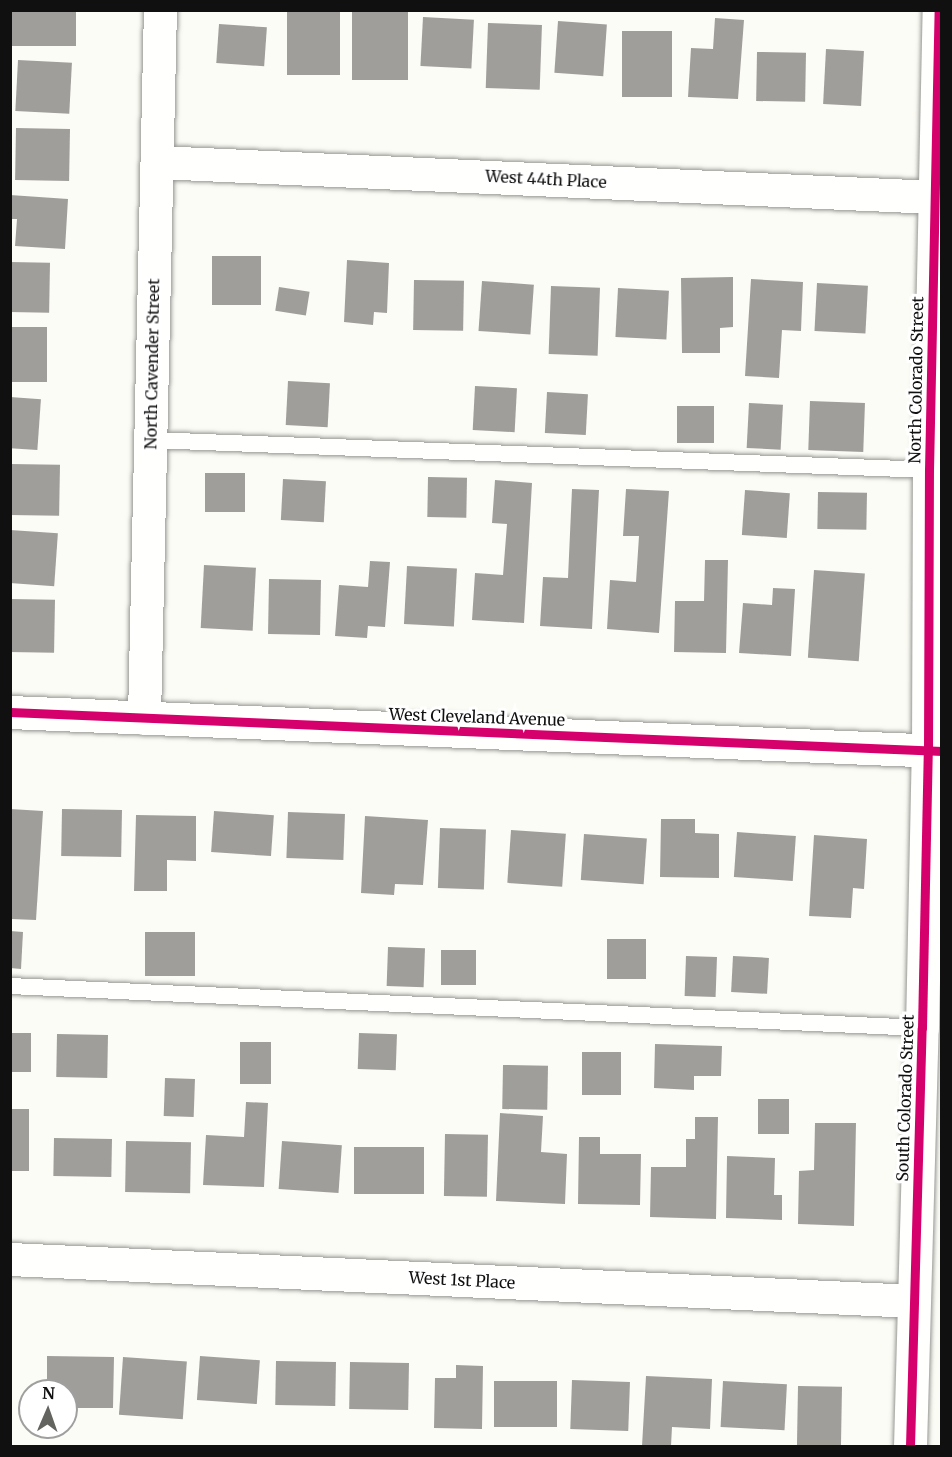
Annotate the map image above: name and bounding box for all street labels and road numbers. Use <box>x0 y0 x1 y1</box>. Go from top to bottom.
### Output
street label: West 44th Place <box>485 166 607 192</box>
street label: North Cavender Street <box>141 278 163 450</box>
street label: North Colorado Street <box>905 296 927 464</box>
street label: West Cleveland Avenue <box>389 704 565 730</box>
street label: South Colorado Street <box>892 1014 918 1182</box>
street label: West 1st Place <box>408 1268 516 1292</box>

